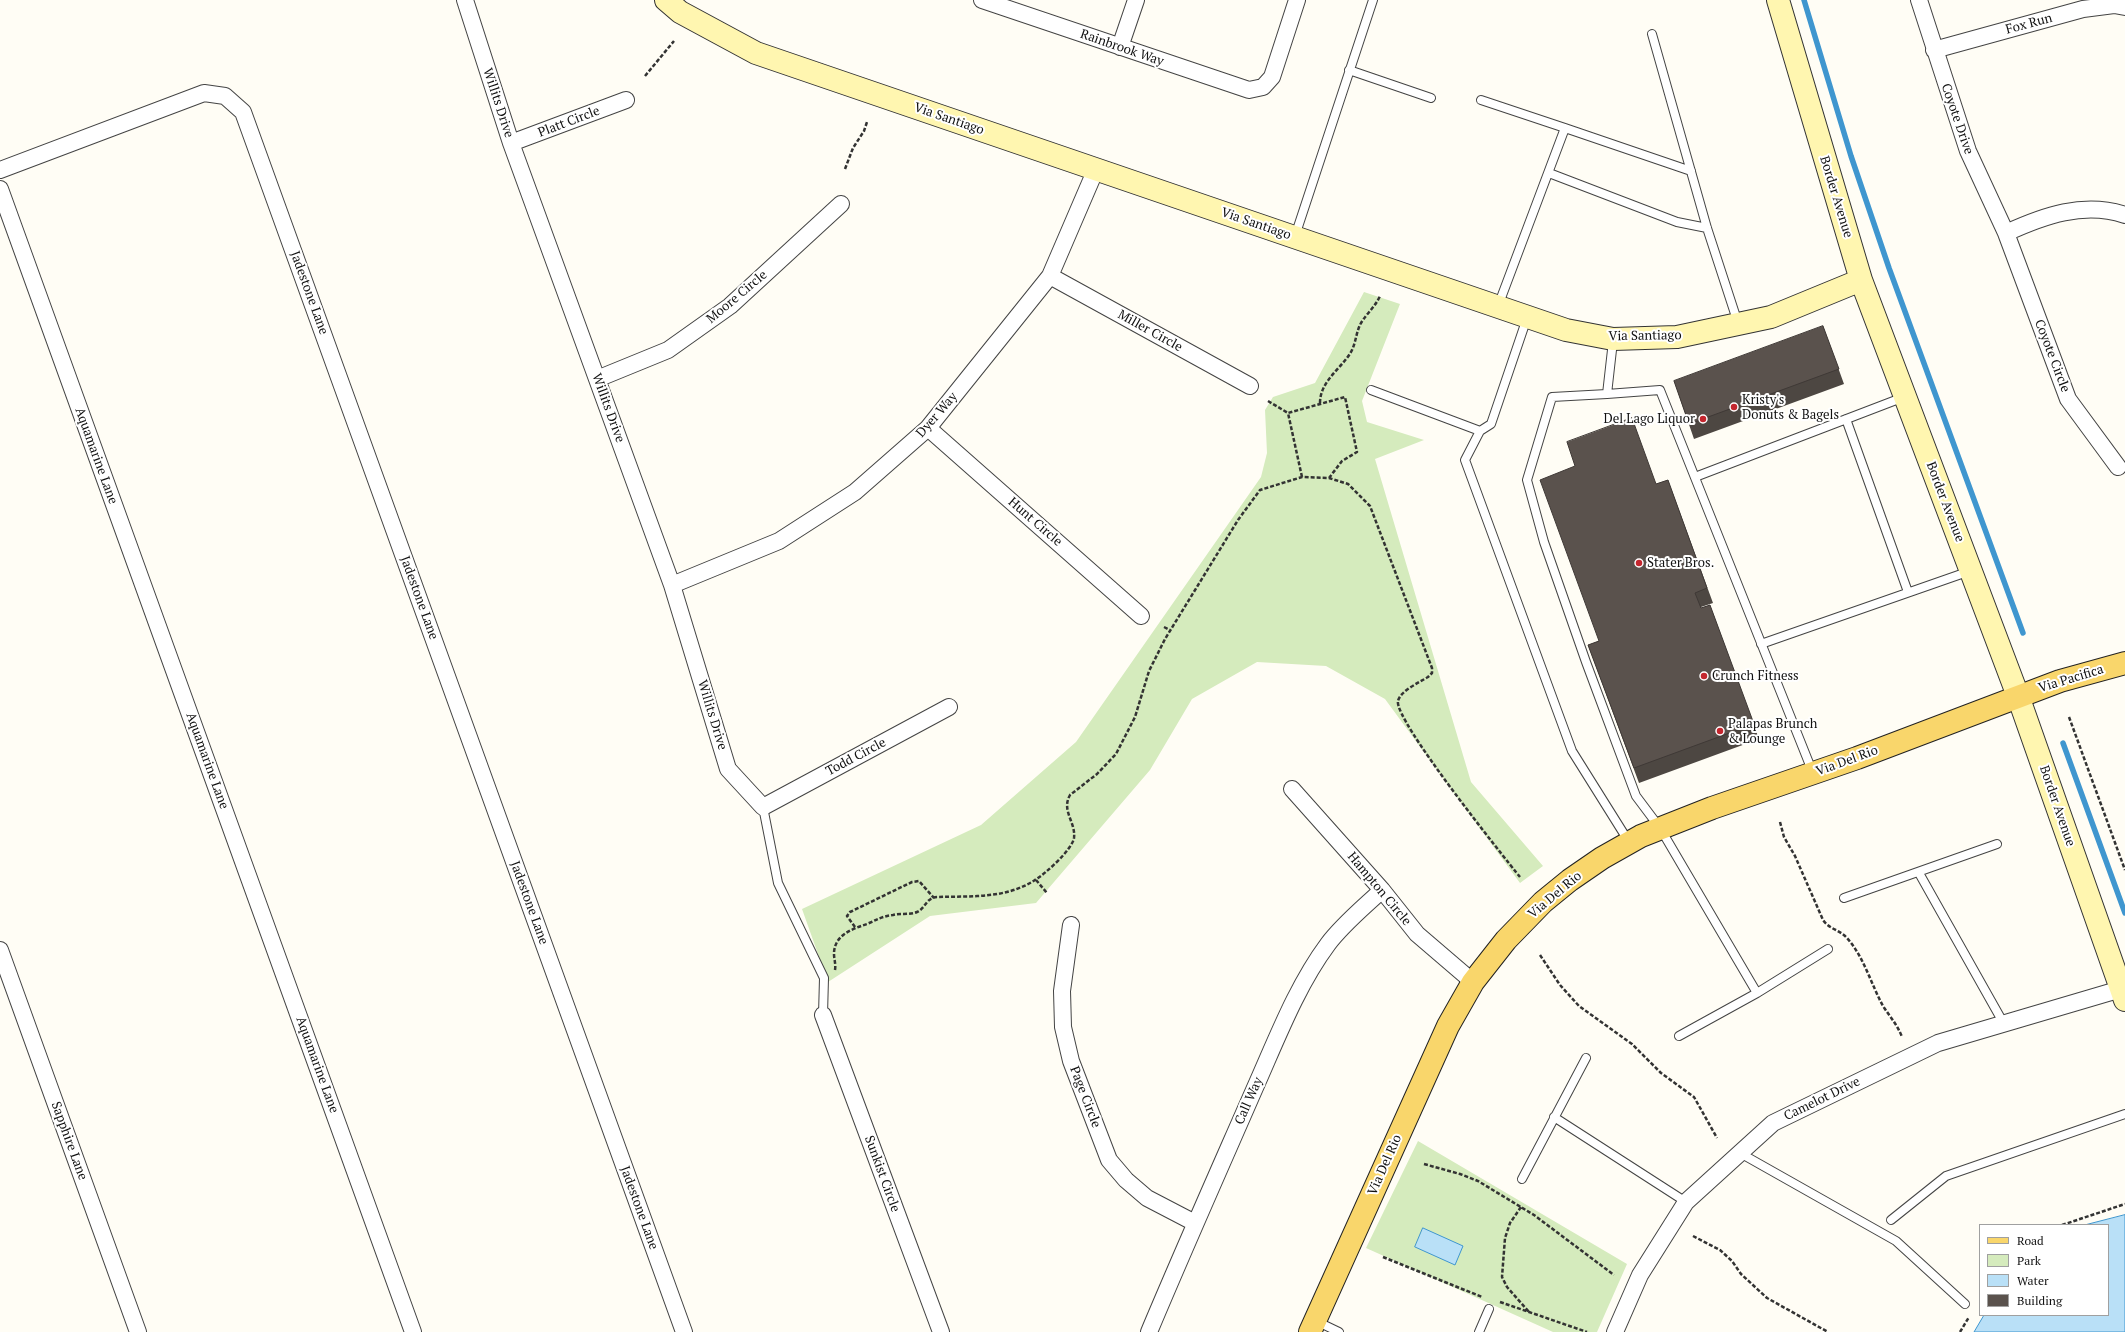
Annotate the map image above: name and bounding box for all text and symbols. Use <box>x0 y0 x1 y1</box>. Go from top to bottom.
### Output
street label: Fox Run <box>2004 10 2054 38</box>
street label: Rainbrook Way <box>1078 26 1166 70</box>
street label: Willits Drive <box>479 66 517 140</box>
street label: Coyote Drive <box>1938 82 1976 156</box>
street label: Via Santiago <box>912 100 986 138</box>
street label: Platt Circle <box>536 103 602 141</box>
street label: Border Avenue <box>1816 154 1856 240</box>
street label: Via Santiago <box>1219 205 1293 243</box>
street label: Jadestone Lane <box>287 249 331 337</box>
street label: Moore Circle <box>704 267 770 327</box>
street label: Miller Circle <box>1115 307 1185 355</box>
street label: Coyote Circle <box>2031 317 2073 395</box>
street label: Via Santiago <box>1608 328 1682 344</box>
street label: Willits Drive <box>588 371 628 445</box>
street label: Dyer Way <box>913 389 961 441</box>
place label: Kristy's Donuts & Bagels <box>1742 392 1839 423</box>
marker: Kristy's Donuts & Bagels <box>1729 402 1739 412</box>
street label: Aquamarine Lane <box>71 406 121 506</box>
place label: Del Lago Liquor <box>1603 411 1695 427</box>
marker: Del Lago Liquor <box>1698 414 1708 424</box>
street label: Border Avenue <box>1923 460 1967 544</box>
street label: Hunt Circle <box>1005 494 1065 550</box>
street label: Jadestone Lane <box>397 554 441 642</box>
place label: Stater Bros. <box>1647 555 1714 571</box>
marker: Stater Bros. <box>1634 558 1644 568</box>
street label: Via Pacifica <box>2037 662 2105 696</box>
place label: Crunch Fitness <box>1712 668 1799 684</box>
marker: Crunch Fitness <box>1699 671 1709 681</box>
street label: Willits Drive <box>694 678 730 752</box>
street label: Aquamarine Lane <box>182 711 232 811</box>
place label: Palapas Brunch & Lounge <box>1728 716 1817 747</box>
marker: Palapas Brunch & Lounge <box>1715 726 1725 736</box>
street label: Todd Circle <box>823 735 889 779</box>
street label: Via Del Rio <box>1814 743 1880 779</box>
street label: Border Avenue <box>2036 763 2078 849</box>
street label: Hampton Circle <box>1344 849 1414 929</box>
street label: Jadestone Lane <box>507 859 551 947</box>
street label: Via Del Rio <box>1525 868 1585 922</box>
street label: Aquamarine Lane <box>292 1015 342 1115</box>
street label: Page Circle <box>1066 1064 1104 1130</box>
street label: Camelot Drive <box>1781 1074 1863 1124</box>
street label: Call Way <box>1232 1075 1266 1127</box>
street label: Sapphire Lane <box>48 1100 90 1182</box>
street label: Via Del Rio <box>1365 1132 1405 1198</box>
street label: Sunkist Circle <box>861 1134 903 1214</box>
street label: Jadestone Lane <box>617 1164 661 1252</box>
legend <box>1979 1224 2109 1316</box>
text: Road <box>2017 1233 2044 1248</box>
text: Park <box>2017 1253 2041 1268</box>
text: Water <box>2017 1273 2049 1288</box>
text: Building <box>2017 1293 2062 1308</box>

